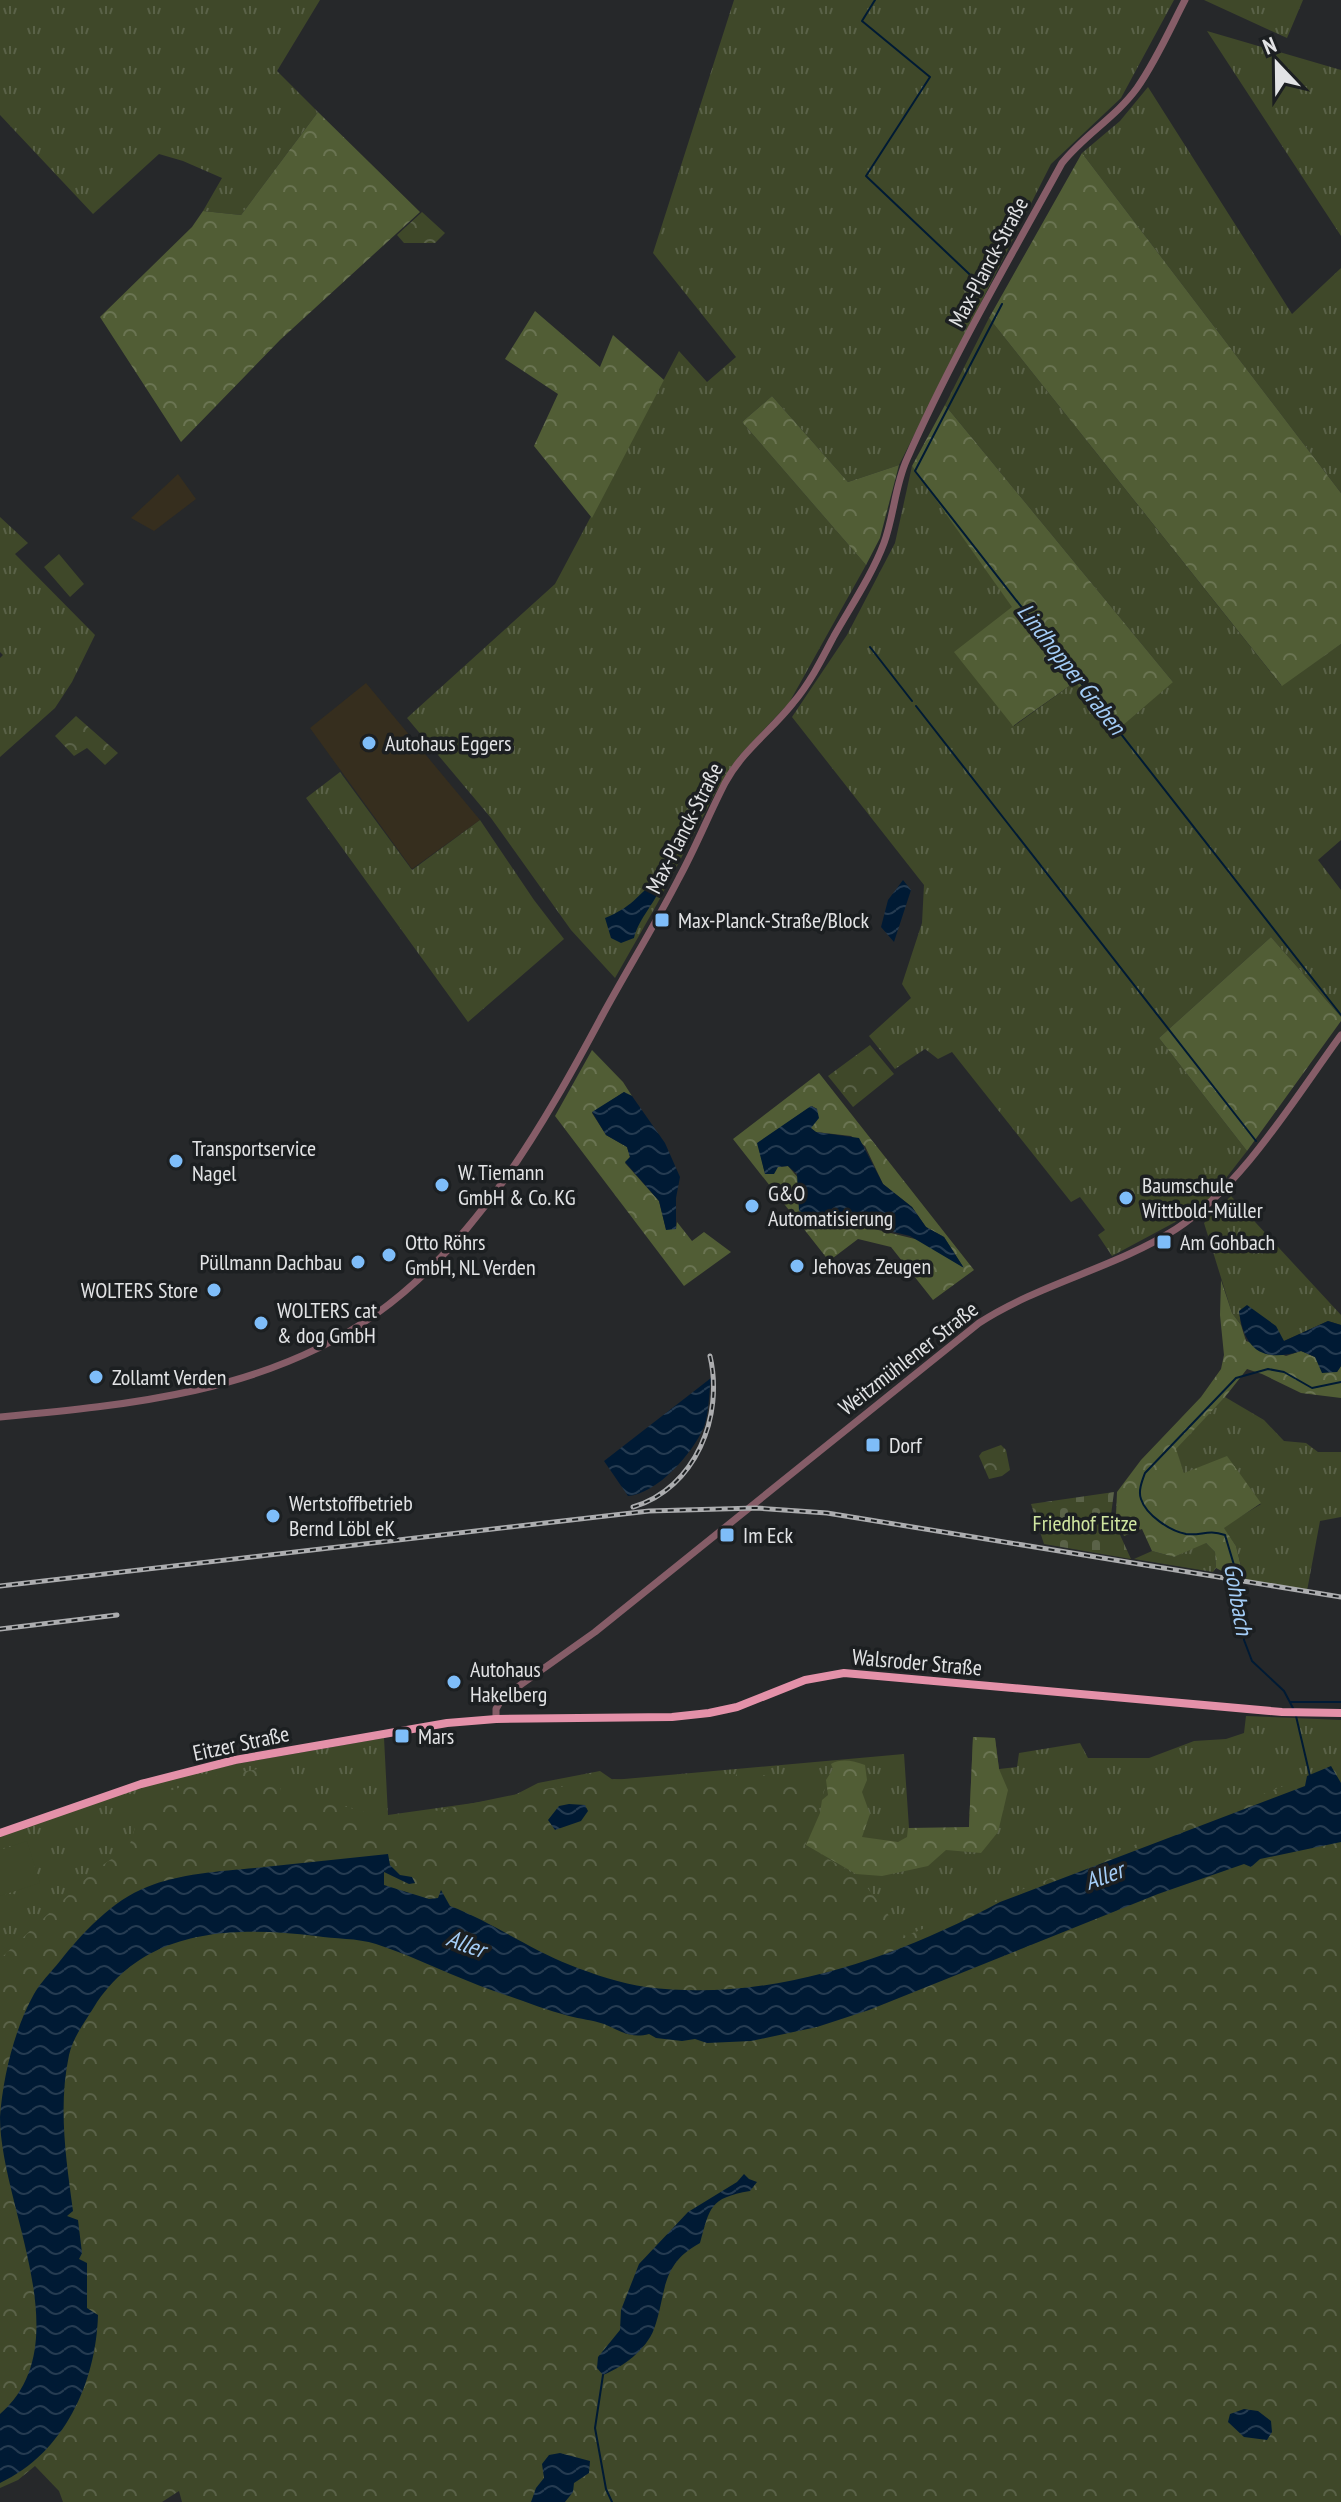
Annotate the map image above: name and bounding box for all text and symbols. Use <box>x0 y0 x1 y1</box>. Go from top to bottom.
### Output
north arrow <box>1237 24 1317 104</box>
text: N <box>1259 30 1280 61</box>
street label: Max-Planck-Straße <box>942 192 1034 332</box>
water label: Lindhopper Graben <box>1010 597 1133 742</box>
place label: Autohaus Eggers <box>385 729 511 757</box>
marker: Autohaus Eggers <box>360 734 378 752</box>
street label: Max-Planck-Straße <box>639 758 729 898</box>
place label: Max-Planck-Straße/Block <box>678 906 869 934</box>
marker: Max-Planck-Straße/Block <box>653 911 671 929</box>
place label: Transportservice Nagel <box>192 1134 316 1187</box>
marker: Transportservice Nagel <box>167 1152 185 1170</box>
place label: W. Tiemann GmbH & Co. KG <box>458 1158 576 1211</box>
place label: Baumschule Wittbold-Müller <box>1142 1171 1263 1224</box>
marker: W. Tiemann GmbH & Co. KG <box>433 1176 451 1194</box>
place label: G&O Automatisierung <box>768 1179 893 1232</box>
marker: Baumschule Wittbold-Müller <box>1117 1189 1135 1207</box>
marker: G&O Automatisierung <box>743 1197 761 1215</box>
place label: Otto Röhrs GmbH, NL Verden <box>405 1228 536 1281</box>
place label: Am Gohbach <box>1180 1228 1275 1256</box>
marker: Am Gohbach <box>1155 1233 1173 1251</box>
marker: Otto Röhrs GmbH, NL Verden <box>380 1246 398 1264</box>
place label: Püllmann Dachbau <box>199 1248 342 1276</box>
place label: Jehovas Zeugen <box>812 1252 931 1280</box>
marker: Püllmann Dachbau <box>349 1253 367 1271</box>
marker: Jehovas Zeugen <box>788 1257 806 1275</box>
place label: WOLTERS Store <box>81 1276 198 1304</box>
marker: WOLTERS Store <box>205 1281 223 1299</box>
street label: Weitzmühlener Straße <box>833 1295 983 1421</box>
place label: WOLTERS cat & dog GmbH <box>277 1296 377 1349</box>
marker: WOLTERS cat & dog GmbH <box>252 1314 270 1332</box>
place label: Zollamt Verden <box>112 1363 226 1391</box>
marker: Zollamt Verden <box>87 1368 105 1386</box>
place label: Dorf <box>889 1431 923 1459</box>
marker: Dorf <box>864 1436 882 1454</box>
place label: Wertstoffbetrieb Bernd Löbl eK <box>289 1489 413 1542</box>
marker: Wertstoffbetrieb Bernd Löbl eK <box>264 1507 282 1525</box>
park label: Friedhof Eitze <box>1033 1509 1137 1537</box>
place label: Im Eck <box>743 1521 793 1549</box>
marker: Im Eck <box>718 1526 736 1544</box>
water label: Gohbach <box>1217 1561 1260 1638</box>
street label: Walsroder Straße <box>851 1642 983 1682</box>
place label: Autohaus Hakelberg <box>470 1655 547 1708</box>
marker: Autohaus Hakelberg <box>445 1673 463 1691</box>
street label: Eitzer Straße <box>190 1719 292 1767</box>
place label: Mars <box>418 1722 454 1750</box>
marker: Mars <box>393 1727 411 1745</box>
water label: Aller <box>1080 1853 1131 1897</box>
water label: Aller <box>443 1922 493 1966</box>

